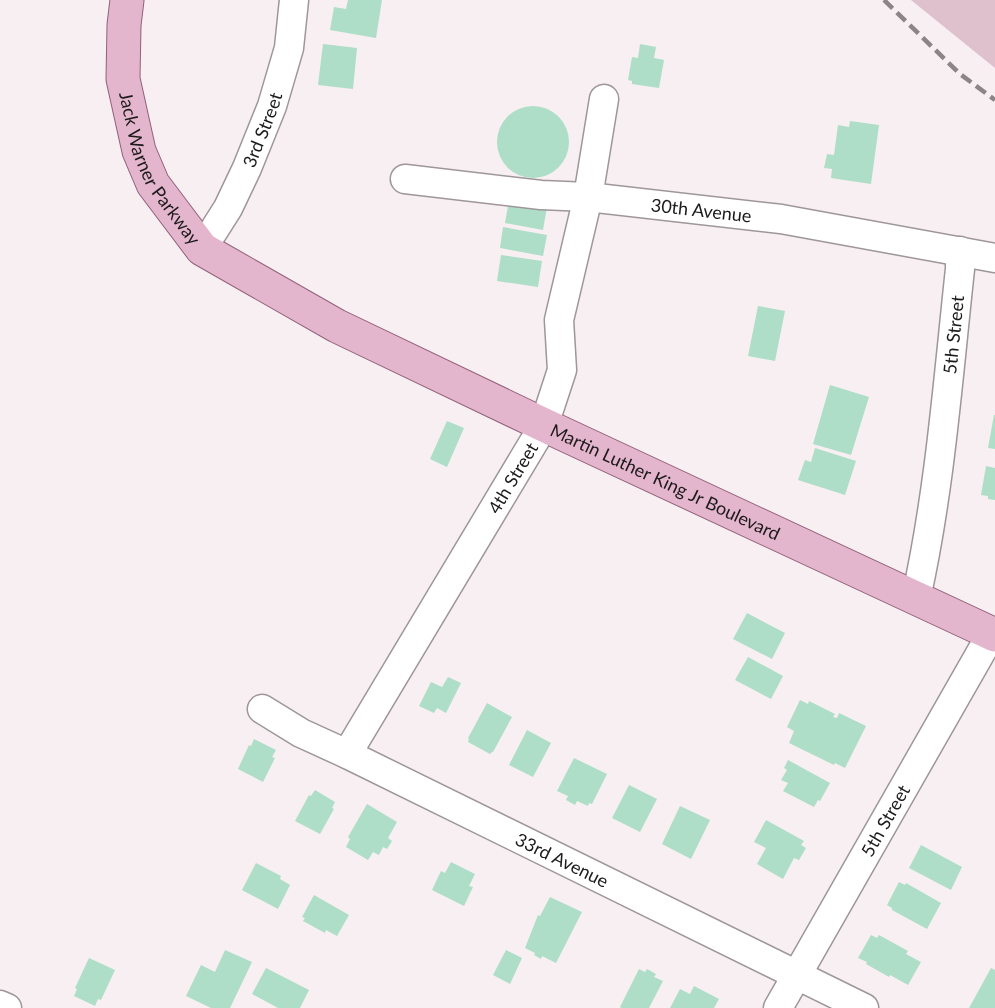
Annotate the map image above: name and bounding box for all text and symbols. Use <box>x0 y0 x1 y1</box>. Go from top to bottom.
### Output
street label: 3rd Street <box>237 89 287 170</box>
street label: Jack Warner Parkway <box>115 90 206 249</box>
street label: 30th Avenue <box>650 193 753 227</box>
street label: 5th Street <box>938 294 968 375</box>
street label: Martin Luther King Jr Boulevard <box>547 419 784 544</box>
street label: 4th Street <box>483 438 542 517</box>
street label: 5th Street <box>856 780 914 860</box>
street label: 33rd Avenue <box>512 828 612 892</box>

